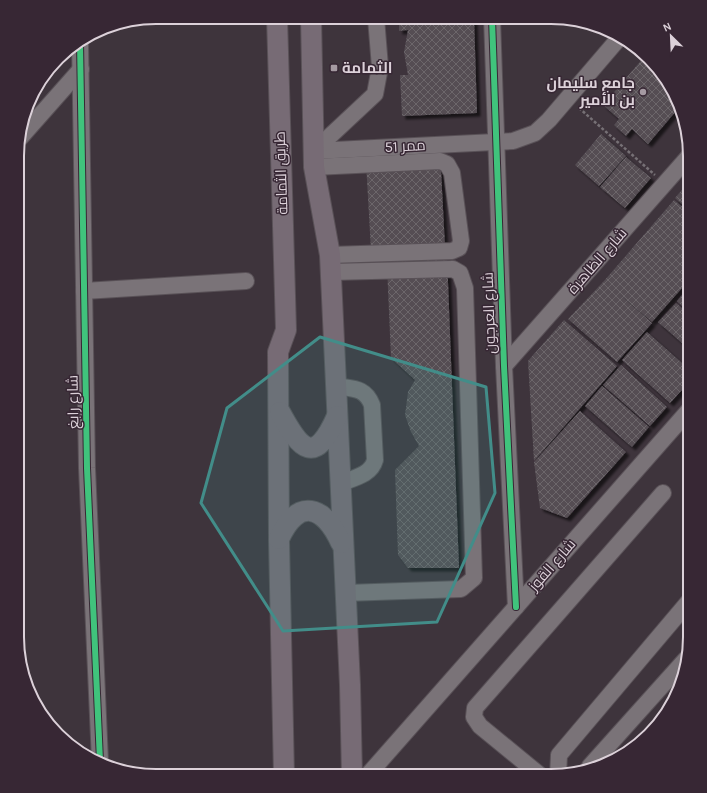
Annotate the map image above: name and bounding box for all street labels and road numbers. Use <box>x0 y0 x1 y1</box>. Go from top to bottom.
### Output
street label: طريق الثمامة <box>271 131 292 215</box>
street label: ممر 51 <box>384 136 426 156</box>
street label: شارع الظاهرة <box>563 224 632 299</box>
street label: شارع العرجون <box>479 272 501 354</box>
street label: شارع رابغ <box>64 375 84 429</box>
street label: شارع القوز <box>524 535 581 597</box>

